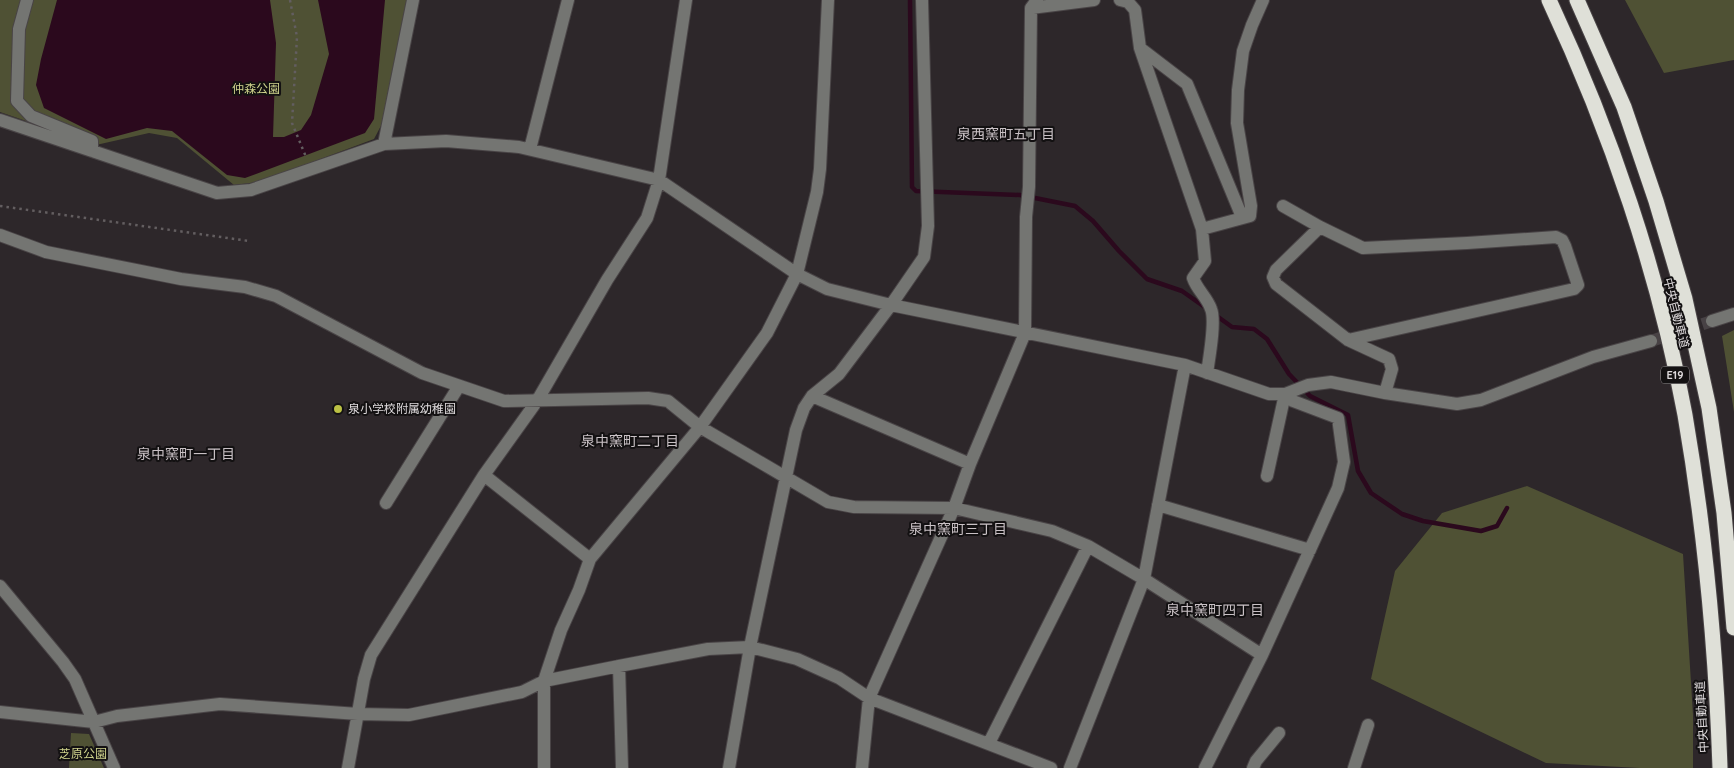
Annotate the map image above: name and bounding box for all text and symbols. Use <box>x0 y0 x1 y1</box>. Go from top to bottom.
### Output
park label: 仲森公園 <box>232 81 280 96</box>
district label: 泉西窯町五丁目 <box>957 125 1055 143</box>
street label: 中央自動車道 <box>1660 276 1692 350</box>
road number: E19 <box>1661 366 1689 384</box>
place label: 泉小学校附属幼稚園 <box>348 401 456 416</box>
marker: 泉小学校附属幼稚園 <box>332 403 344 415</box>
district label: 泉中窯町二丁目 <box>581 432 679 450</box>
district label: 泉中窯町一丁目 <box>137 445 235 463</box>
district label: 泉中窯町三丁目 <box>909 520 1007 538</box>
district label: 泉中窯町四丁目 <box>1166 601 1264 619</box>
street label: 中央自動車道 <box>1692 681 1711 753</box>
park label: 芝原公園 <box>59 746 107 761</box>

